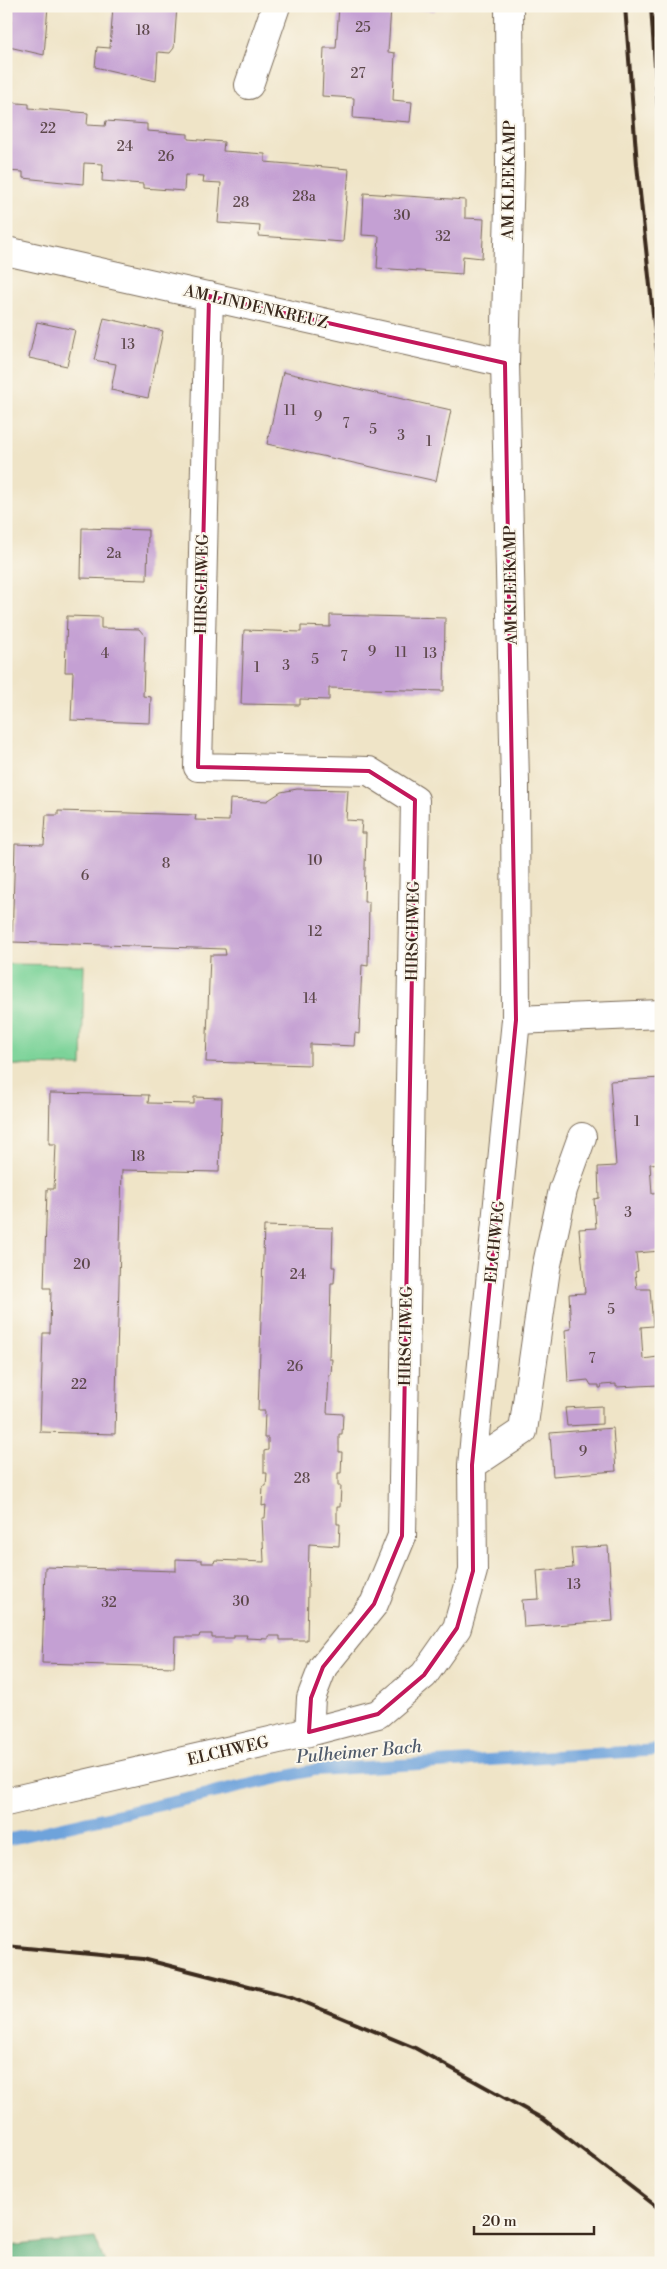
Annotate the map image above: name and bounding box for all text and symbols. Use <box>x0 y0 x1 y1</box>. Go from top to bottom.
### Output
house number: 25 <box>355 19 371 37</box>
house number: 18 <box>136 22 150 40</box>
house number: 27 <box>351 65 365 83</box>
house number: 22 <box>40 120 56 138</box>
street label: AM KLEEKAMP <box>498 120 520 241</box>
house number: 24 <box>117 138 133 156</box>
house number: 26 <box>158 148 175 166</box>
house number: 28a <box>292 188 317 206</box>
house number: 28 <box>233 194 249 212</box>
house number: 30 <box>393 207 411 225</box>
house number: 32 <box>435 228 451 246</box>
street label: AM LINDENKREUZ <box>181 280 330 333</box>
house number: 13 <box>121 336 135 354</box>
house number: 11 <box>284 402 296 420</box>
house number: 9 <box>314 408 322 426</box>
house number: 7 <box>342 415 350 433</box>
house number: 5 <box>369 421 377 439</box>
house number: 3 <box>397 427 405 445</box>
house number: 1 <box>426 433 432 451</box>
street label: AM KLEEKAMP <box>500 525 522 646</box>
street label: HIRSCHWEG <box>191 533 213 634</box>
house number: 2a <box>106 545 122 563</box>
house number: 9 <box>368 643 376 661</box>
house number: 11 <box>395 644 407 662</box>
house number: 4 <box>101 645 109 663</box>
house number: 13 <box>423 645 437 663</box>
house number: 7 <box>340 648 348 666</box>
house number: 5 <box>311 651 319 669</box>
house number: 3 <box>282 657 290 675</box>
house number: 1 <box>254 659 260 677</box>
house number: 10 <box>308 852 322 870</box>
house number: 8 <box>162 855 170 873</box>
house number: 6 <box>81 867 90 885</box>
street label: HIRSCHWEG <box>402 880 424 981</box>
house number: 12 <box>308 923 322 941</box>
house number: 14 <box>303 990 317 1008</box>
house number: 1 <box>634 1113 640 1131</box>
house number: 18 <box>131 1148 145 1166</box>
street label: ELCHWEG <box>481 1200 509 1284</box>
house number: 3 <box>624 1204 632 1222</box>
house number: 20 <box>73 1256 91 1274</box>
house number: 24 <box>290 1266 306 1284</box>
street label: HIRSCHWEG <box>395 1285 417 1386</box>
house number: 5 <box>607 1301 615 1319</box>
house number: 7 <box>588 1350 596 1368</box>
house number: 26 <box>287 1358 304 1376</box>
house number: 22 <box>71 1376 87 1394</box>
house number: 9 <box>579 1443 587 1461</box>
house number: 28 <box>294 1470 310 1488</box>
house number: 13 <box>567 1576 581 1594</box>
house number: 30 <box>232 1593 250 1611</box>
house number: 32 <box>101 1594 117 1612</box>
street label: ELCHWEG <box>185 1732 271 1770</box>
water label: Pulheimer Bach <box>294 1735 424 1769</box>
scale bar <box>474 2204 594 2236</box>
text: 20 m <box>482 2212 517 2231</box>

